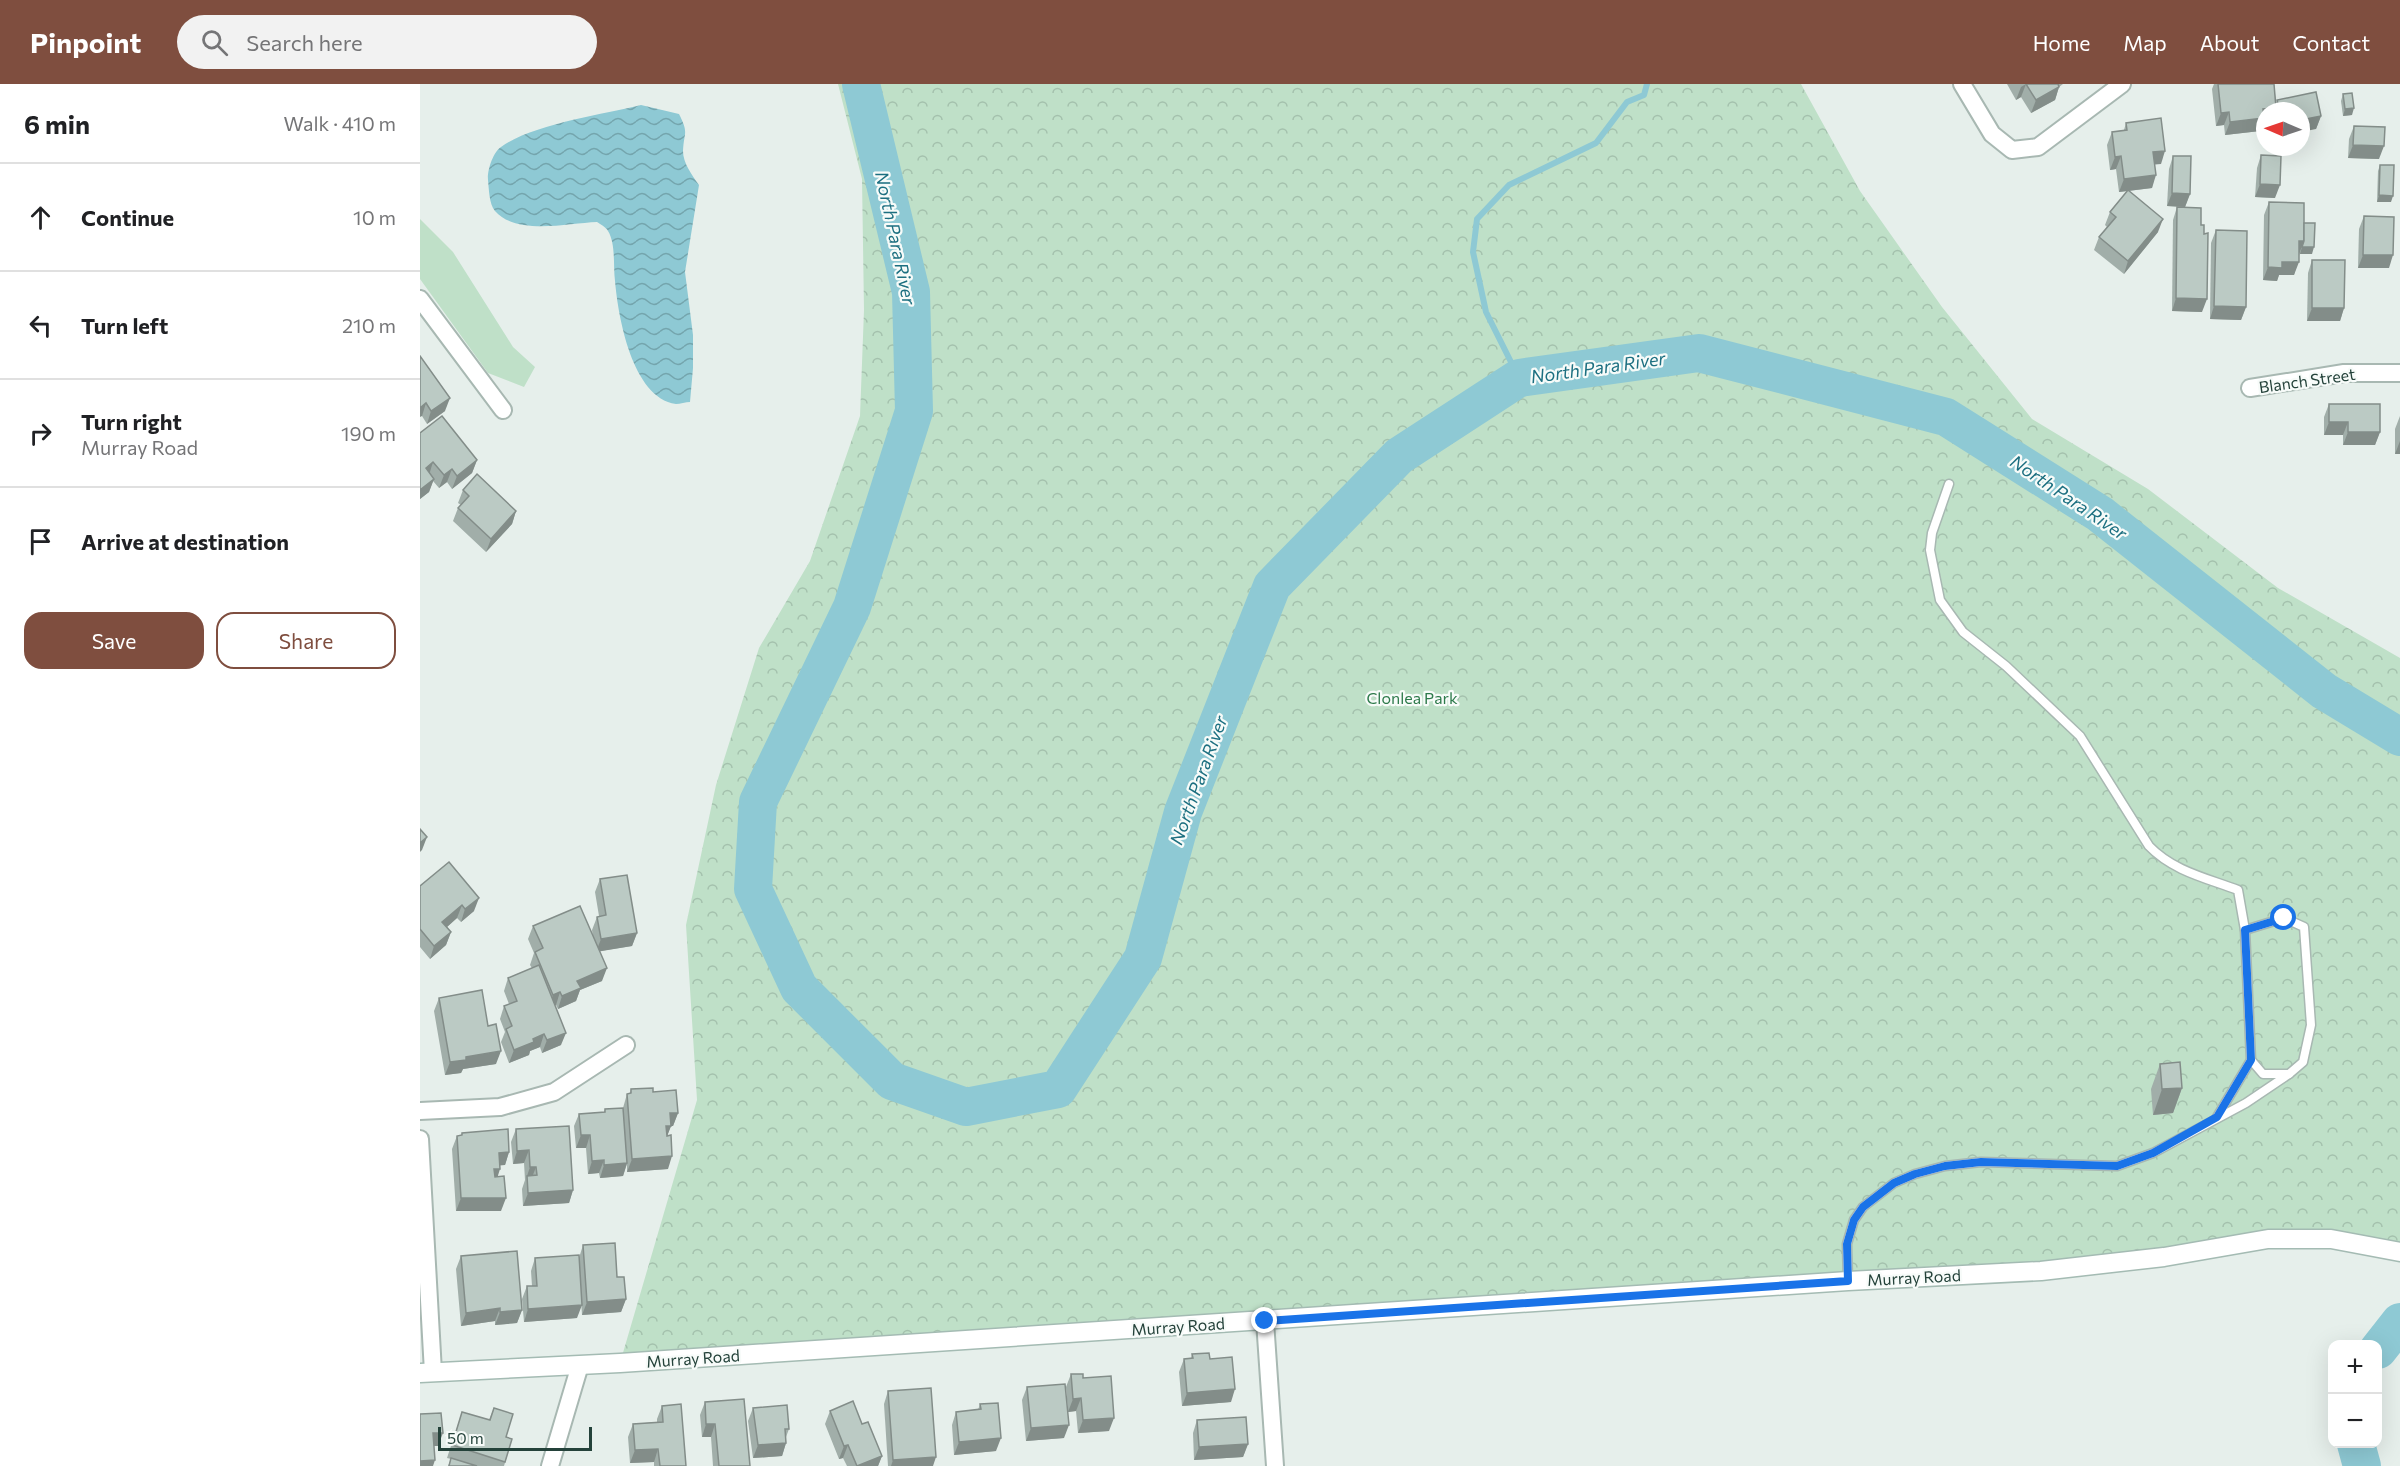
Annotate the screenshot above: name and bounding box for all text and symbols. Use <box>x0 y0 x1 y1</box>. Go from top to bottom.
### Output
search box <box>177 15 597 69</box>
text: Pinpoint <box>30 25 141 59</box>
icon: search <box>198 26 231 59</box>
text: Search here <box>246 29 363 56</box>
text: Home <box>2033 30 2090 55</box>
text: Map <box>2123 30 2167 55</box>
text: About <box>2200 30 2259 55</box>
text: Contact <box>2292 30 2370 55</box>
north arrow <box>2256 102 2310 156</box>
text: 6 min <box>24 108 90 139</box>
text: Walk · 410 m <box>284 111 396 135</box>
water label: North Para River <box>871 169 921 307</box>
icon: ahead <box>24 201 57 234</box>
text: Continue <box>81 204 174 231</box>
text: 10 m <box>353 205 396 229</box>
icon: left <box>24 309 57 342</box>
text: Turn left <box>81 312 168 339</box>
text: 210 m <box>342 313 396 337</box>
water label: North Para River <box>1529 347 1668 387</box>
street label: Blanch Street <box>2258 364 2357 396</box>
text: Turn right <box>81 408 182 435</box>
icon: right <box>24 417 57 450</box>
text: 190 m <box>341 421 396 445</box>
text: Murray Road <box>81 435 198 459</box>
water label: North Para River <box>2007 450 2132 545</box>
icon: arrive <box>24 525 57 558</box>
text: Arrive at destination <box>81 528 289 555</box>
button: Save <box>24 612 204 669</box>
button: Share <box>216 612 396 669</box>
park label: Clonlea Park <box>1366 688 1458 707</box>
water label: North Para River <box>1164 712 1232 848</box>
route start <box>2270 904 2296 930</box>
street label: Murray Road <box>1867 1265 1961 1289</box>
route end <box>1251 1307 1277 1333</box>
street label: Murray Road <box>1131 1313 1225 1339</box>
map controls <box>2328 1340 2382 1448</box>
button: + <box>2328 1340 2382 1394</box>
street label: Murray Road <box>646 1345 740 1371</box>
button: − <box>2328 1394 2382 1448</box>
scale bar <box>438 1424 592 1452</box>
text: 50 m <box>447 1428 484 1447</box>

